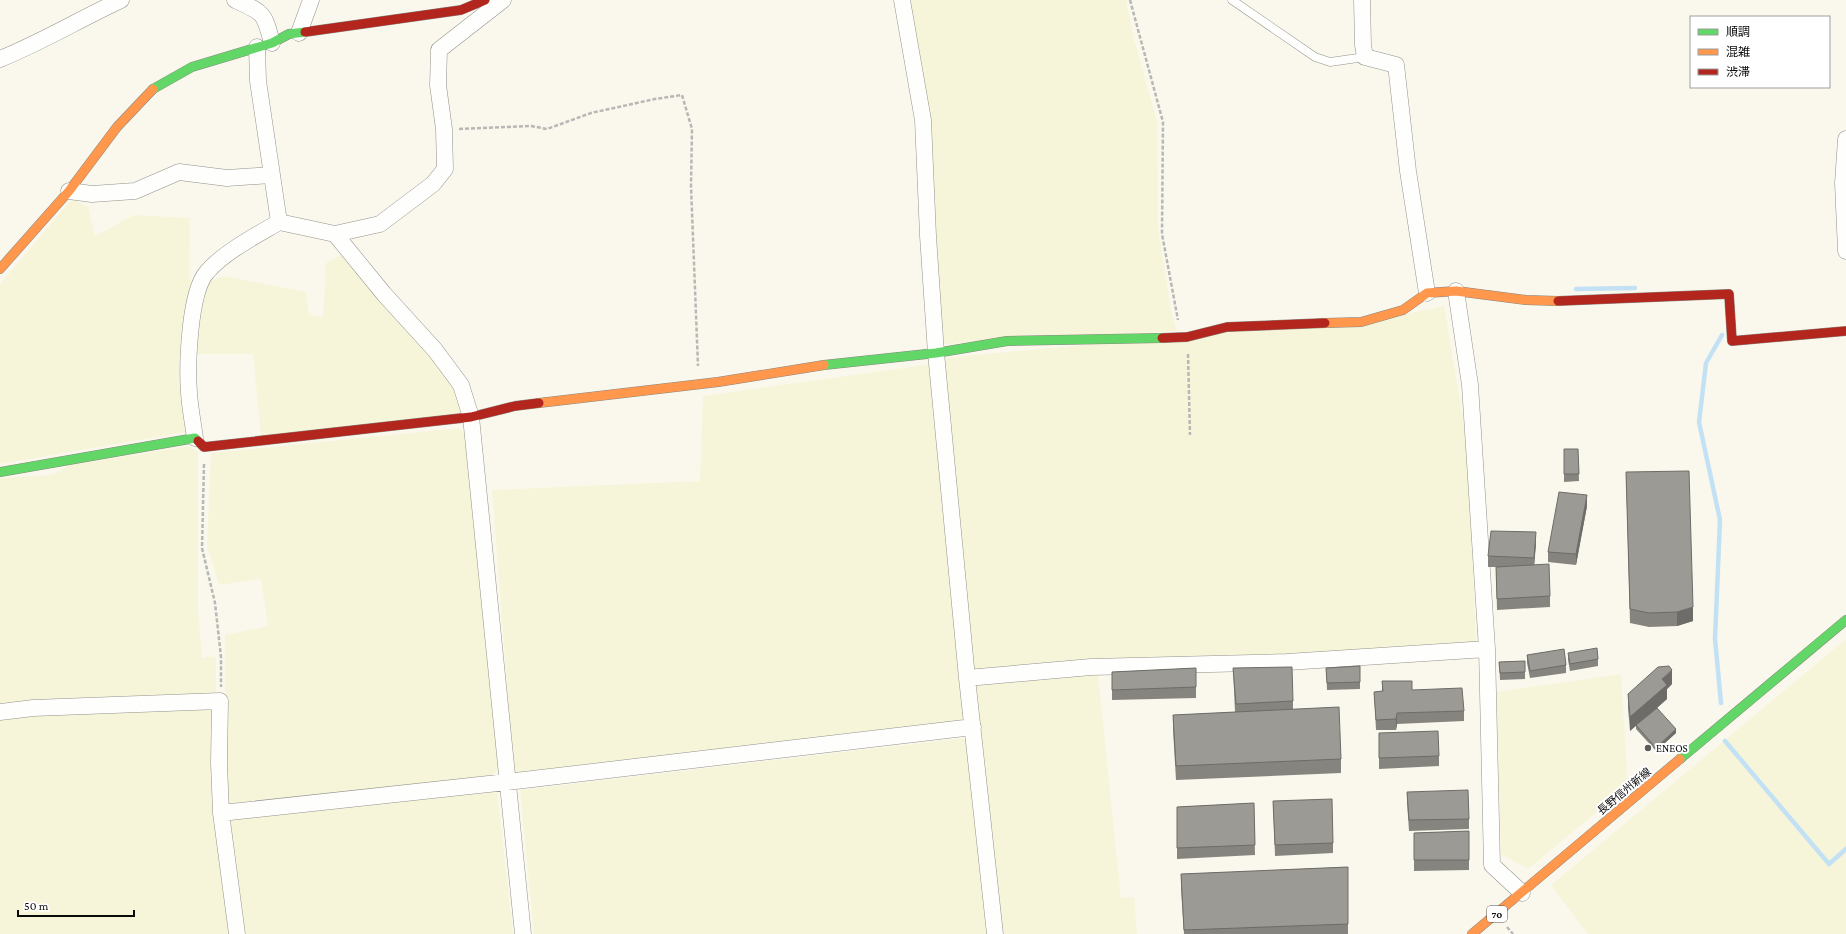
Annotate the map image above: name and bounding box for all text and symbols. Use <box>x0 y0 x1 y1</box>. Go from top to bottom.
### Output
legend <box>1690 16 1830 88</box>
text: 順調 <box>1726 25 1750 39</box>
text: 混雑 <box>1726 45 1750 59</box>
text: 渋滞 <box>1726 65 1750 79</box>
place label: ENEOS <box>1656 742 1688 754</box>
marker: ENEOS <box>1643 743 1653 753</box>
street label: 長野信州新線 <box>1595 765 1653 817</box>
scale bar <box>18 892 134 918</box>
text: 50 m <box>24 899 49 913</box>
road number: 70 <box>1487 906 1507 922</box>

